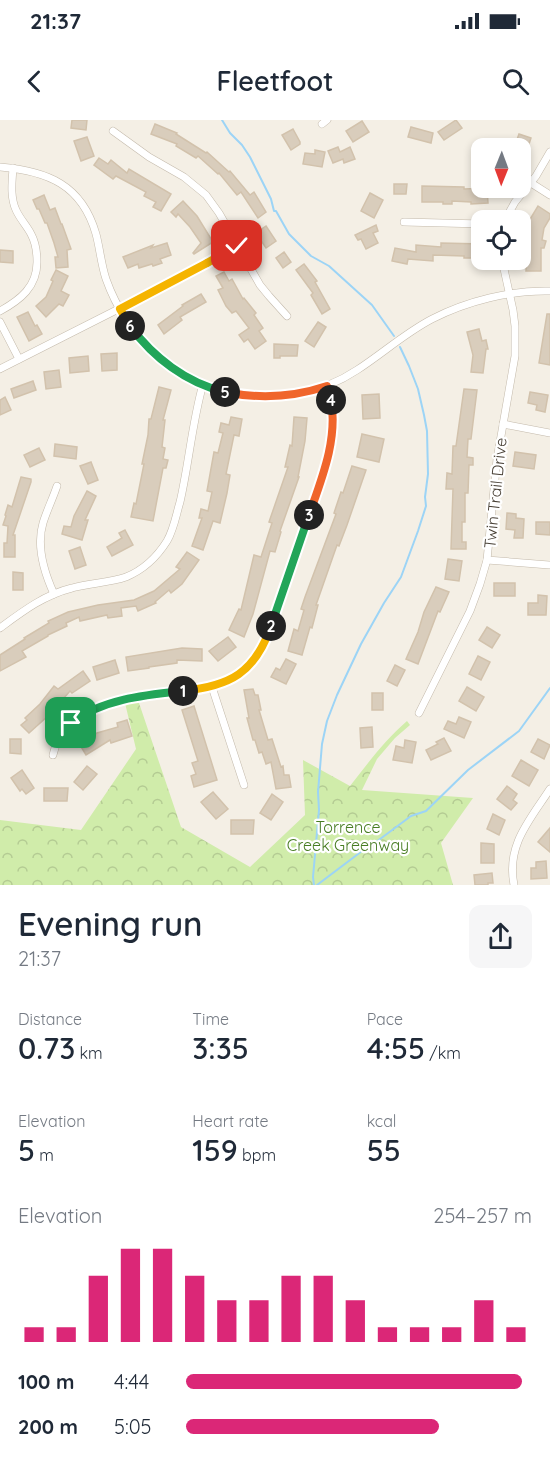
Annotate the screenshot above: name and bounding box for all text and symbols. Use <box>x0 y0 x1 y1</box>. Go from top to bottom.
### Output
text: 21:37 <box>30 7 81 35</box>
text: Fleetfoot <box>216 64 334 98</box>
icon: back <box>18 65 51 98</box>
icon: search <box>499 65 532 98</box>
north arrow <box>471 138 531 198</box>
map controls <box>471 138 531 270</box>
button: locate <box>471 210 531 270</box>
pin <box>211 220 262 271</box>
icon: check <box>220 229 253 262</box>
pin: 6 <box>115 311 145 341</box>
text: 6 <box>126 316 134 336</box>
pin: 5 <box>210 377 240 407</box>
text: 5 <box>220 382 230 402</box>
pin: 4 <box>316 385 346 415</box>
text: 4 <box>326 390 336 410</box>
street label: Twin Trail Drive <box>479 437 511 549</box>
pin: 3 <box>294 500 324 530</box>
text: 3 <box>305 505 313 525</box>
pin: 2 <box>256 611 286 641</box>
text: 2 <box>266 616 276 636</box>
pin: 1 <box>168 676 198 706</box>
text: 1 <box>180 681 186 701</box>
pin <box>45 697 96 748</box>
icon: arrive <box>54 706 87 739</box>
park label: Torrence Creek Greenway <box>287 817 409 855</box>
text: Evening run <box>18 903 203 944</box>
button: share <box>469 905 532 968</box>
text: 21:37 <box>18 946 61 971</box>
text: Distance <box>18 1009 82 1029</box>
text: Time <box>192 1009 229 1029</box>
text: Pace <box>367 1009 403 1029</box>
text: 0.73 <box>18 1029 75 1067</box>
text: 3:35 <box>192 1029 249 1067</box>
text: 4:55 <box>367 1029 425 1067</box>
text: km <box>75 1043 103 1063</box>
text: /km <box>425 1043 461 1063</box>
text: Elevation <box>18 1111 85 1131</box>
text: Heart rate <box>192 1111 269 1131</box>
text: kcal <box>367 1111 397 1131</box>
text: 5 <box>18 1131 35 1169</box>
text: 159 <box>192 1131 238 1169</box>
text: 55 <box>367 1131 401 1169</box>
text: m <box>35 1145 54 1165</box>
text: bpm <box>238 1145 276 1165</box>
text: Elevation <box>18 1203 102 1228</box>
text: 254–257 m <box>433 1203 532 1228</box>
text: 100 m <box>18 1369 74 1394</box>
text: 4:44 <box>114 1369 149 1394</box>
text: 200 m <box>18 1414 78 1439</box>
text: 5:05 <box>114 1414 151 1439</box>

